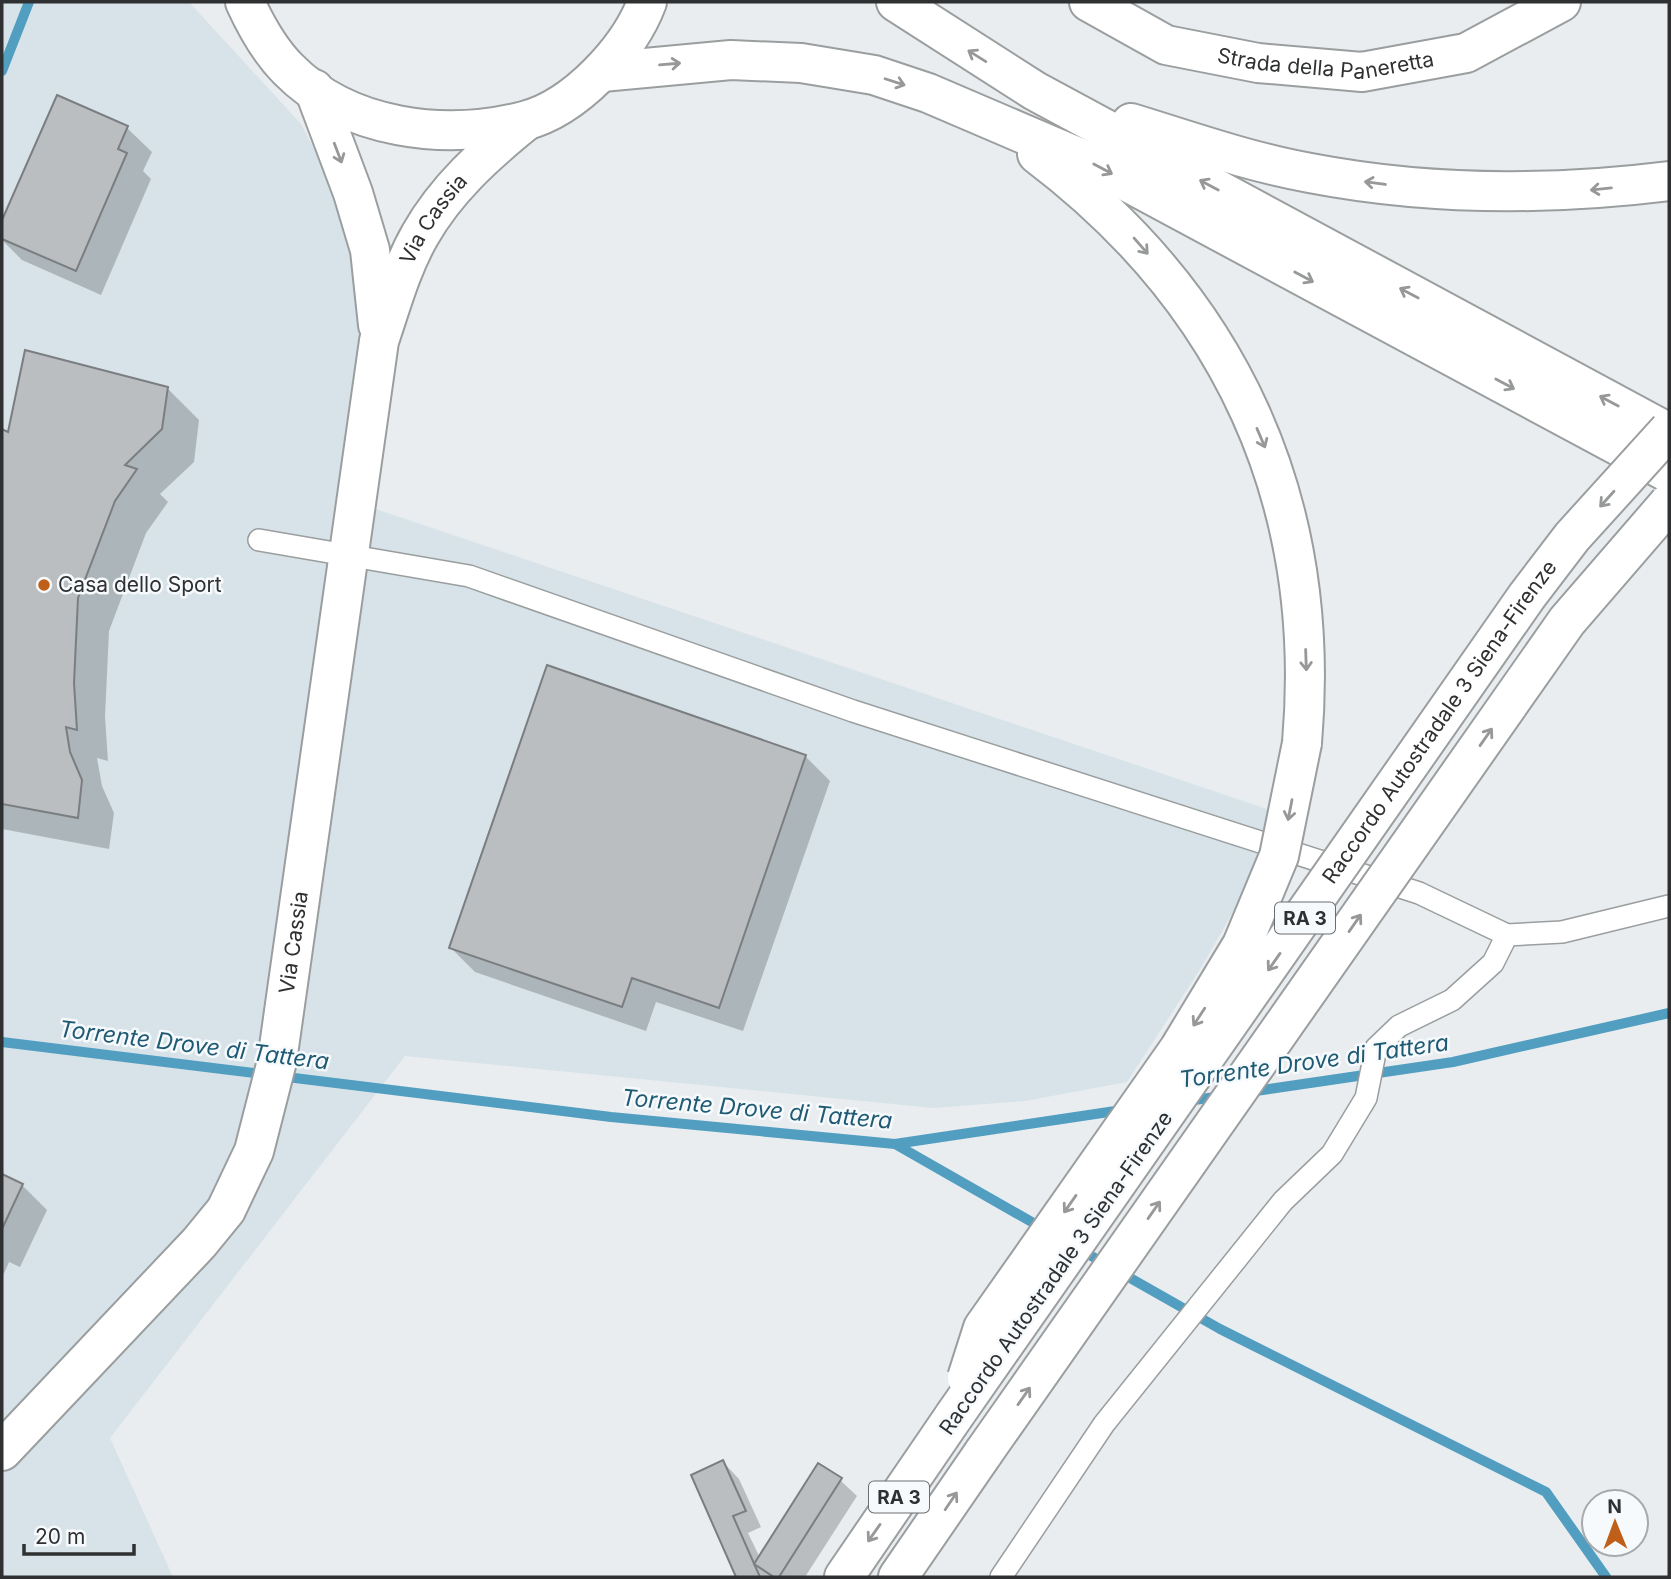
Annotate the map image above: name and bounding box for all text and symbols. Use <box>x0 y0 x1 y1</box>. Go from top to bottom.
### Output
street label: Strada della Paneretta <box>1215 42 1436 84</box>
one-way arrow <box>967 48 987 62</box>
one-way arrow <box>658 57 681 70</box>
one-way arrow <box>884 76 906 89</box>
one-way arrow <box>333 141 346 163</box>
one-way arrow <box>1093 163 1113 177</box>
street label: Via Cassia <box>394 168 472 268</box>
one-way arrow <box>1364 176 1386 189</box>
one-way arrow <box>1199 178 1220 191</box>
one-way arrow <box>1591 183 1613 196</box>
one-way arrow <box>1133 237 1149 255</box>
one-way arrow <box>1293 271 1314 284</box>
one-way arrow <box>1399 286 1420 299</box>
one-way arrow <box>1494 378 1514 392</box>
one-way arrow <box>1599 394 1620 407</box>
one-way arrow <box>1255 427 1268 448</box>
one-way arrow <box>1598 490 1615 507</box>
street label: Raccordo Autostradale 3 Siena-Firenze <box>1317 555 1562 888</box>
place label: Casa dello Sport <box>58 572 222 597</box>
marker: Casa dello Sport <box>36 577 52 593</box>
one-way arrow <box>1299 648 1313 671</box>
one-way arrow <box>1479 728 1493 747</box>
one-way arrow <box>1283 798 1296 821</box>
street label: Via Cassia <box>274 889 313 995</box>
road number: RA 3 <box>1275 902 1335 934</box>
one-way arrow <box>1348 914 1362 933</box>
one-way arrow <box>1267 952 1281 971</box>
one-way arrow <box>1192 1007 1206 1027</box>
water label: Torrente Drove di Tattera <box>57 1015 331 1075</box>
water label: Torrente Drove di Tattera <box>1177 1028 1451 1094</box>
water label: Torrente Drove di Tattera <box>620 1083 894 1135</box>
street label: Raccordo Autostradale 3 Siena-Firenze <box>934 1106 1177 1439</box>
one-way arrow <box>1063 1194 1077 1213</box>
one-way arrow <box>1147 1201 1161 1220</box>
one-way arrow <box>1016 1387 1031 1406</box>
road number: RA 3 <box>869 1482 929 1512</box>
north arrow <box>1580 1488 1650 1558</box>
one-way arrow <box>944 1492 958 1511</box>
text: N <box>1607 1495 1622 1518</box>
scale bar <box>24 1512 135 1556</box>
one-way arrow <box>867 1523 881 1542</box>
text: 20 m <box>35 1524 85 1549</box>

